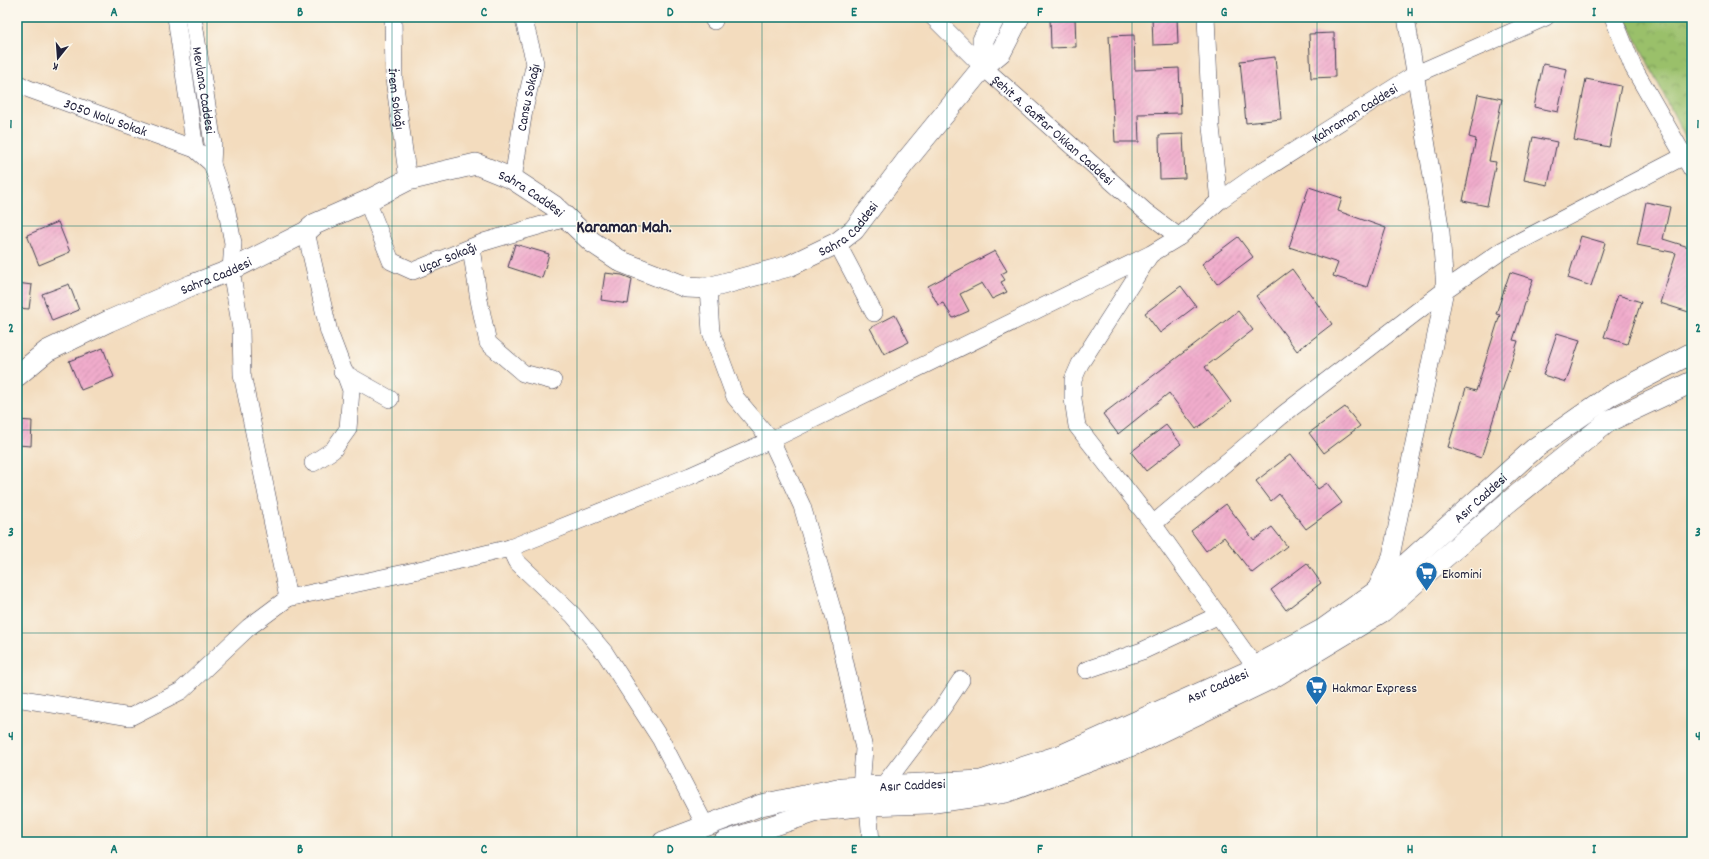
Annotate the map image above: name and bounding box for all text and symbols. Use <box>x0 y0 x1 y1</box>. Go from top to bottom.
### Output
text: A <box>110 4 118 23</box>
text: B <box>297 4 303 23</box>
text: C <box>481 4 488 23</box>
text: D <box>667 4 674 23</box>
text: E <box>851 4 858 23</box>
text: F <box>1037 4 1043 23</box>
text: G <box>1221 4 1228 23</box>
text: H <box>1407 4 1414 23</box>
text: I <box>1592 4 1597 23</box>
north arrow <box>38 38 78 78</box>
street label: Mevlana Caddesi <box>186 46 219 136</box>
text: K <box>51 57 60 74</box>
street label: Cansu Sokağı <box>513 62 546 133</box>
street label: İrem Sokağı <box>382 68 409 131</box>
street label: Şehit A. Gaffar Okkan Caddesi <box>987 71 1118 191</box>
street label: Kahraman Caddesi <box>1308 80 1402 149</box>
street label: 3050 Nolu Sokak <box>61 94 150 143</box>
text: 1 <box>10 116 13 135</box>
text: 1 <box>1697 116 1700 135</box>
street label: Sahra Caddesi <box>495 166 568 223</box>
street label: Sahra Caddesi <box>815 198 884 263</box>
district label: Karaman Mah. <box>576 216 672 241</box>
street label: Uçar Sokağı <box>416 238 480 280</box>
street label: Sahra Caddesi <box>178 253 256 301</box>
text: 2 <box>8 320 14 339</box>
text: 2 <box>1695 320 1701 339</box>
street label: Asır Caddesi <box>1450 469 1513 529</box>
text: 3 <box>8 524 14 543</box>
text: 3 <box>1695 524 1701 543</box>
supermarket icon: Ekomini <box>1414 560 1440 593</box>
place label: Ekomini <box>1442 565 1482 585</box>
street label: Asır Caddesi <box>1184 664 1253 710</box>
supermarket icon: Hakmar Express <box>1303 674 1329 707</box>
place label: Hakmar Express <box>1332 679 1417 699</box>
text: 4 <box>8 728 14 747</box>
text: 4 <box>1695 728 1701 747</box>
street label: Asır Caddesi <box>879 775 946 798</box>
text: A <box>110 841 118 859</box>
text: B <box>297 841 303 859</box>
text: C <box>481 841 488 859</box>
text: D <box>667 841 674 859</box>
text: E <box>851 841 858 859</box>
text: F <box>1037 841 1043 859</box>
text: G <box>1221 841 1228 859</box>
text: H <box>1407 841 1414 859</box>
text: I <box>1592 841 1597 859</box>

